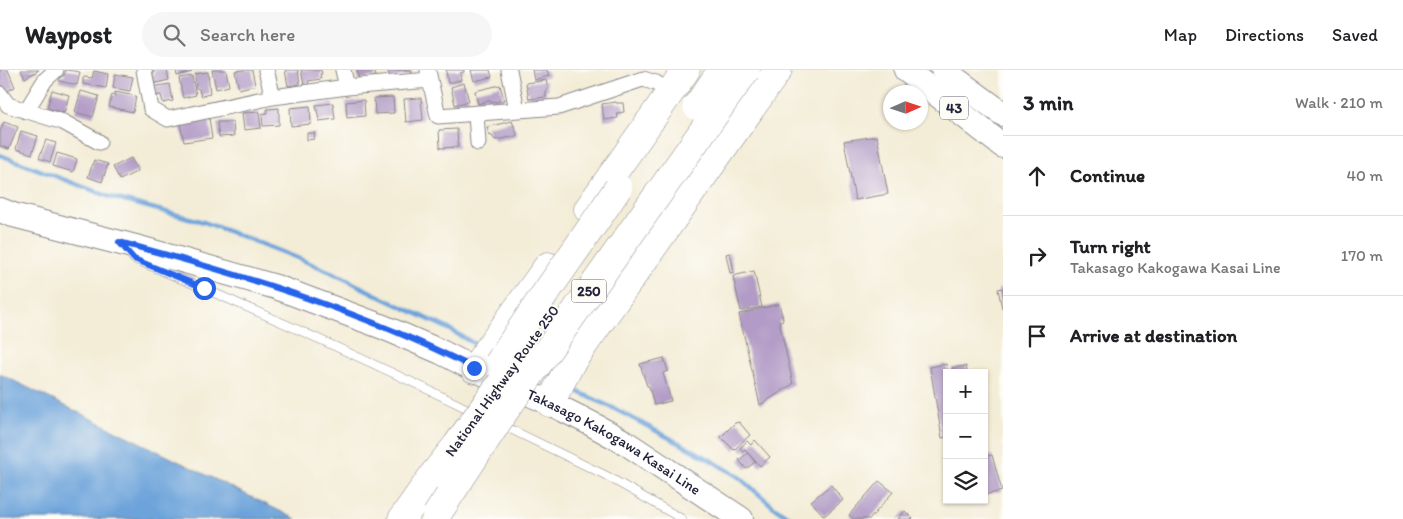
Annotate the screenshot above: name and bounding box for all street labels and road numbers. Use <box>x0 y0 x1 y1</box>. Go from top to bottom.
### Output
road number: 43 <box>940 96 968 119</box>
road number: 250 <box>572 280 606 302</box>
street label: National Highway Route 250 <box>441 302 563 460</box>
street label: Takasago Kakogawa Kasai Line <box>524 385 704 499</box>

